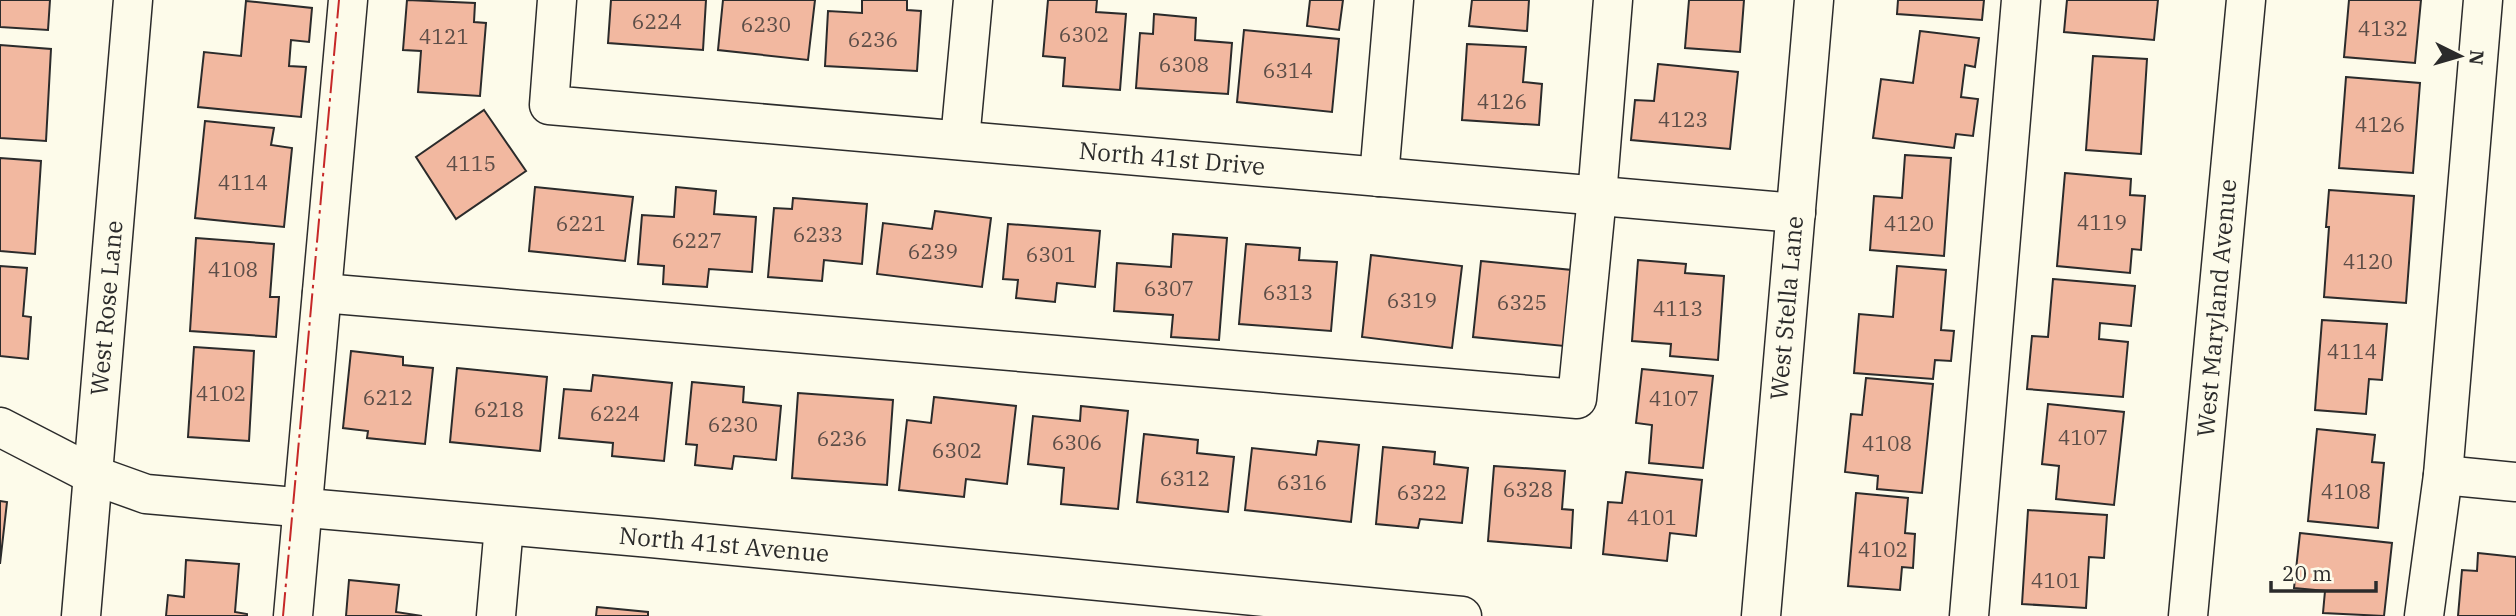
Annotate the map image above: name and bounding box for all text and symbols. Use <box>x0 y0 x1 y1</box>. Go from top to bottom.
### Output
house number: 6224 <box>632 7 682 35</box>
house number: 6230 <box>741 10 791 38</box>
house number: 4132 <box>2358 14 2408 42</box>
house number: 6302 <box>1059 20 1109 48</box>
north arrow <box>2425 21 2495 91</box>
house number: 4121 <box>419 22 469 50</box>
house number: 6236 <box>848 25 898 53</box>
text: N <box>2464 49 2490 66</box>
house number: 6308 <box>1159 50 1209 78</box>
house number: 6314 <box>1263 56 1313 84</box>
house number: 4126 <box>1477 87 1527 115</box>
house number: 4123 <box>1658 105 1708 133</box>
house number: 4126 <box>2355 110 2405 138</box>
street label: North 41st Drive <box>1078 134 1267 182</box>
house number: 4115 <box>446 149 496 177</box>
house number: 4114 <box>218 168 268 196</box>
street label: West Maryland Avenue <box>2189 178 2243 438</box>
house number: 4119 <box>2077 208 2127 236</box>
house number: 6221 <box>556 209 606 237</box>
house number: 4120 <box>1884 209 1934 237</box>
street label: West Stella Lane <box>1762 215 1810 401</box>
street label: West Rose Lane <box>82 219 130 397</box>
house number: 6233 <box>793 220 843 248</box>
house number: 6227 <box>672 226 722 254</box>
house number: 6239 <box>908 237 958 265</box>
house number: 6301 <box>1026 240 1076 268</box>
house number: 4120 <box>2343 247 2393 275</box>
house number: 4108 <box>208 255 258 283</box>
house number: 6307 <box>1144 274 1194 302</box>
house number: 6313 <box>1263 278 1313 306</box>
house number: 6319 <box>1387 286 1437 314</box>
house number: 6325 <box>1497 288 1547 316</box>
house number: 4113 <box>1653 294 1703 322</box>
house number: 4114 <box>2327 337 2377 365</box>
house number: 4102 <box>196 379 246 407</box>
house number: 6212 <box>363 383 413 411</box>
house number: 4107 <box>1649 384 1699 412</box>
house number: 6218 <box>474 395 524 423</box>
house number: 6224 <box>590 399 640 427</box>
house number: 6230 <box>708 410 758 438</box>
house number: 4107 <box>2058 423 2108 451</box>
house number: 6236 <box>817 424 867 452</box>
house number: 6306 <box>1052 428 1102 456</box>
house number: 4108 <box>1862 429 1912 457</box>
house number: 6302 <box>932 436 982 464</box>
house number: 6312 <box>1160 464 1210 492</box>
house number: 6316 <box>1277 468 1327 496</box>
house number: 6328 <box>1503 475 1553 503</box>
house number: 4108 <box>2321 477 2371 505</box>
house number: 6322 <box>1397 478 1447 506</box>
house number: 4101 <box>1627 503 1677 531</box>
street label: North 41st Avenue <box>618 519 830 569</box>
house number: 4102 <box>1858 535 1908 563</box>
scale bar <box>2271 550 2376 594</box>
text: 20 m <box>2282 559 2332 587</box>
house number: 4101 <box>2031 566 2081 594</box>

